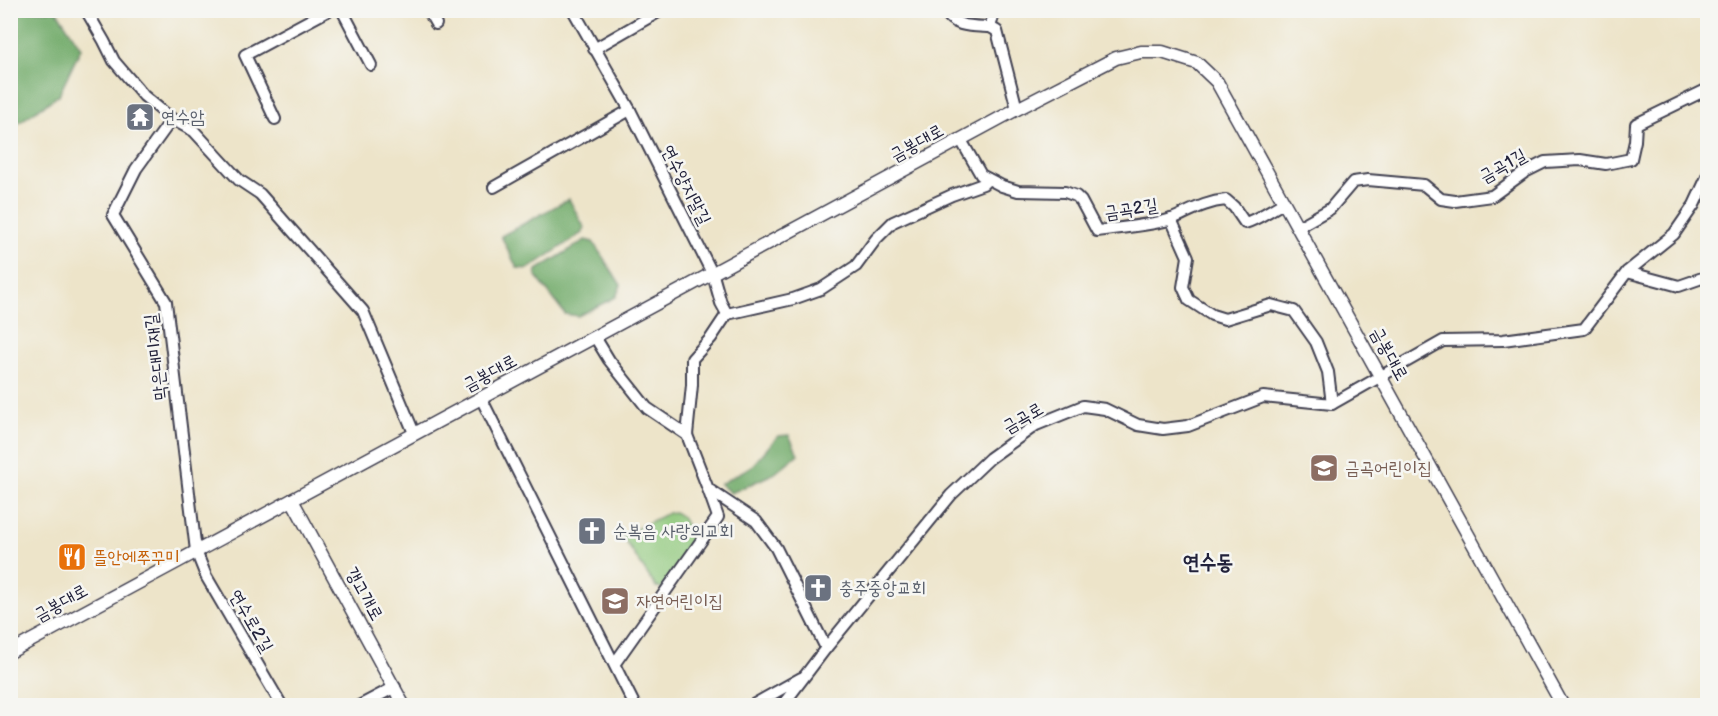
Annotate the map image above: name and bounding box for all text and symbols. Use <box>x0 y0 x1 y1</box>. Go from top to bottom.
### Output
temple icon: 연수암 <box>124 101 156 133</box>
place label: 연수암 <box>161 107 205 128</box>
street label: 금봉대로 <box>887 120 947 166</box>
street label: 연수양지말길 <box>657 142 715 229</box>
street label: 금곡1길 <box>1476 144 1531 187</box>
street label: 금곡2길 <box>1103 194 1160 224</box>
street label: 막은대미재길 <box>140 312 172 401</box>
street label: 금봉대로 <box>1366 324 1412 384</box>
street label: 금봉대로 <box>459 350 521 396</box>
street label: 금곡로 <box>999 398 1047 438</box>
school or university icon: 금곡어린이집 <box>1308 452 1340 484</box>
place label: 금곡어린이집 <box>1345 458 1432 479</box>
church icon: 순복음 사랑의교회 <box>576 515 608 547</box>
place label: 순복음 사랑의교회 <box>613 521 734 542</box>
restaurant icon: 뜰안에쭈꾸미 <box>56 541 88 573</box>
place label: 뜰안에쭈꾸미 <box>93 547 180 568</box>
district label: 연수동 <box>1183 550 1233 575</box>
street label: 갱고개로 <box>341 564 387 624</box>
church icon: 충주중앙교회 <box>802 572 834 604</box>
place label: 충주중앙교회 <box>839 578 926 599</box>
street label: 금봉대로 <box>31 580 91 626</box>
school or university icon: 자연어린이집 <box>599 585 631 617</box>
street label: 연수로2길 <box>225 586 277 656</box>
place label: 자연어린이집 <box>636 591 723 612</box>

